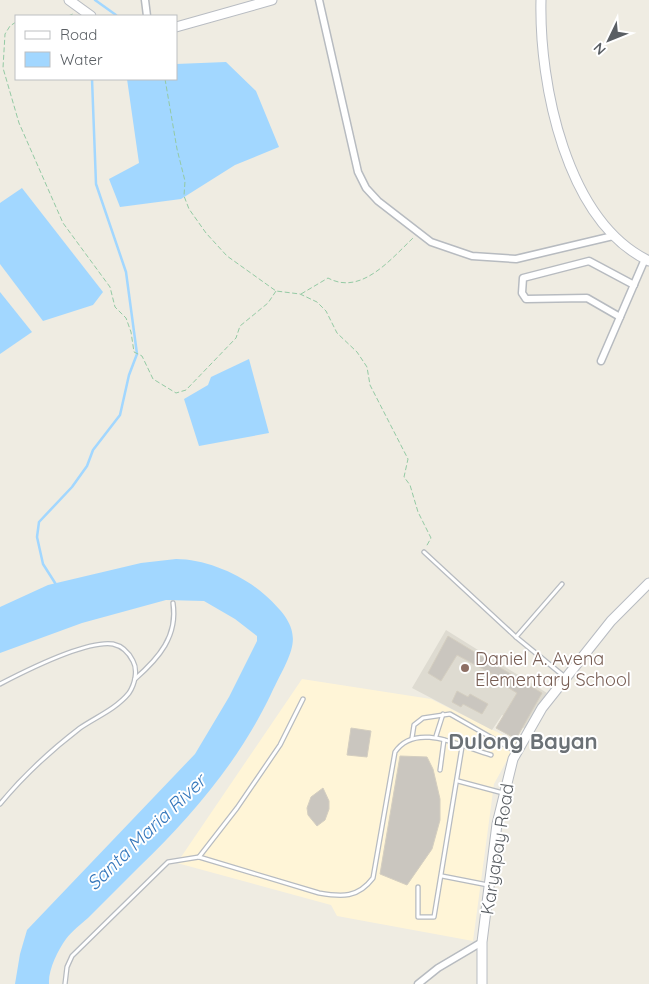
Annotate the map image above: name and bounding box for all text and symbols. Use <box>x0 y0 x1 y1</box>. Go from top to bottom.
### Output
legend <box>15 15 178 80</box>
north arrow <box>584 15 634 65</box>
text: Road <box>60 25 97 44</box>
text: N <box>589 39 610 59</box>
text: Water <box>60 50 103 69</box>
place label: Daniel A. Avena Elementary School <box>475 647 631 691</box>
marker: Daniel A. Avena Elementary School <box>459 662 471 674</box>
district label: Dulong Bayan <box>448 727 598 755</box>
water label: Santa Maria River <box>81 767 213 895</box>
street label: Karyapay Road <box>475 782 519 916</box>

